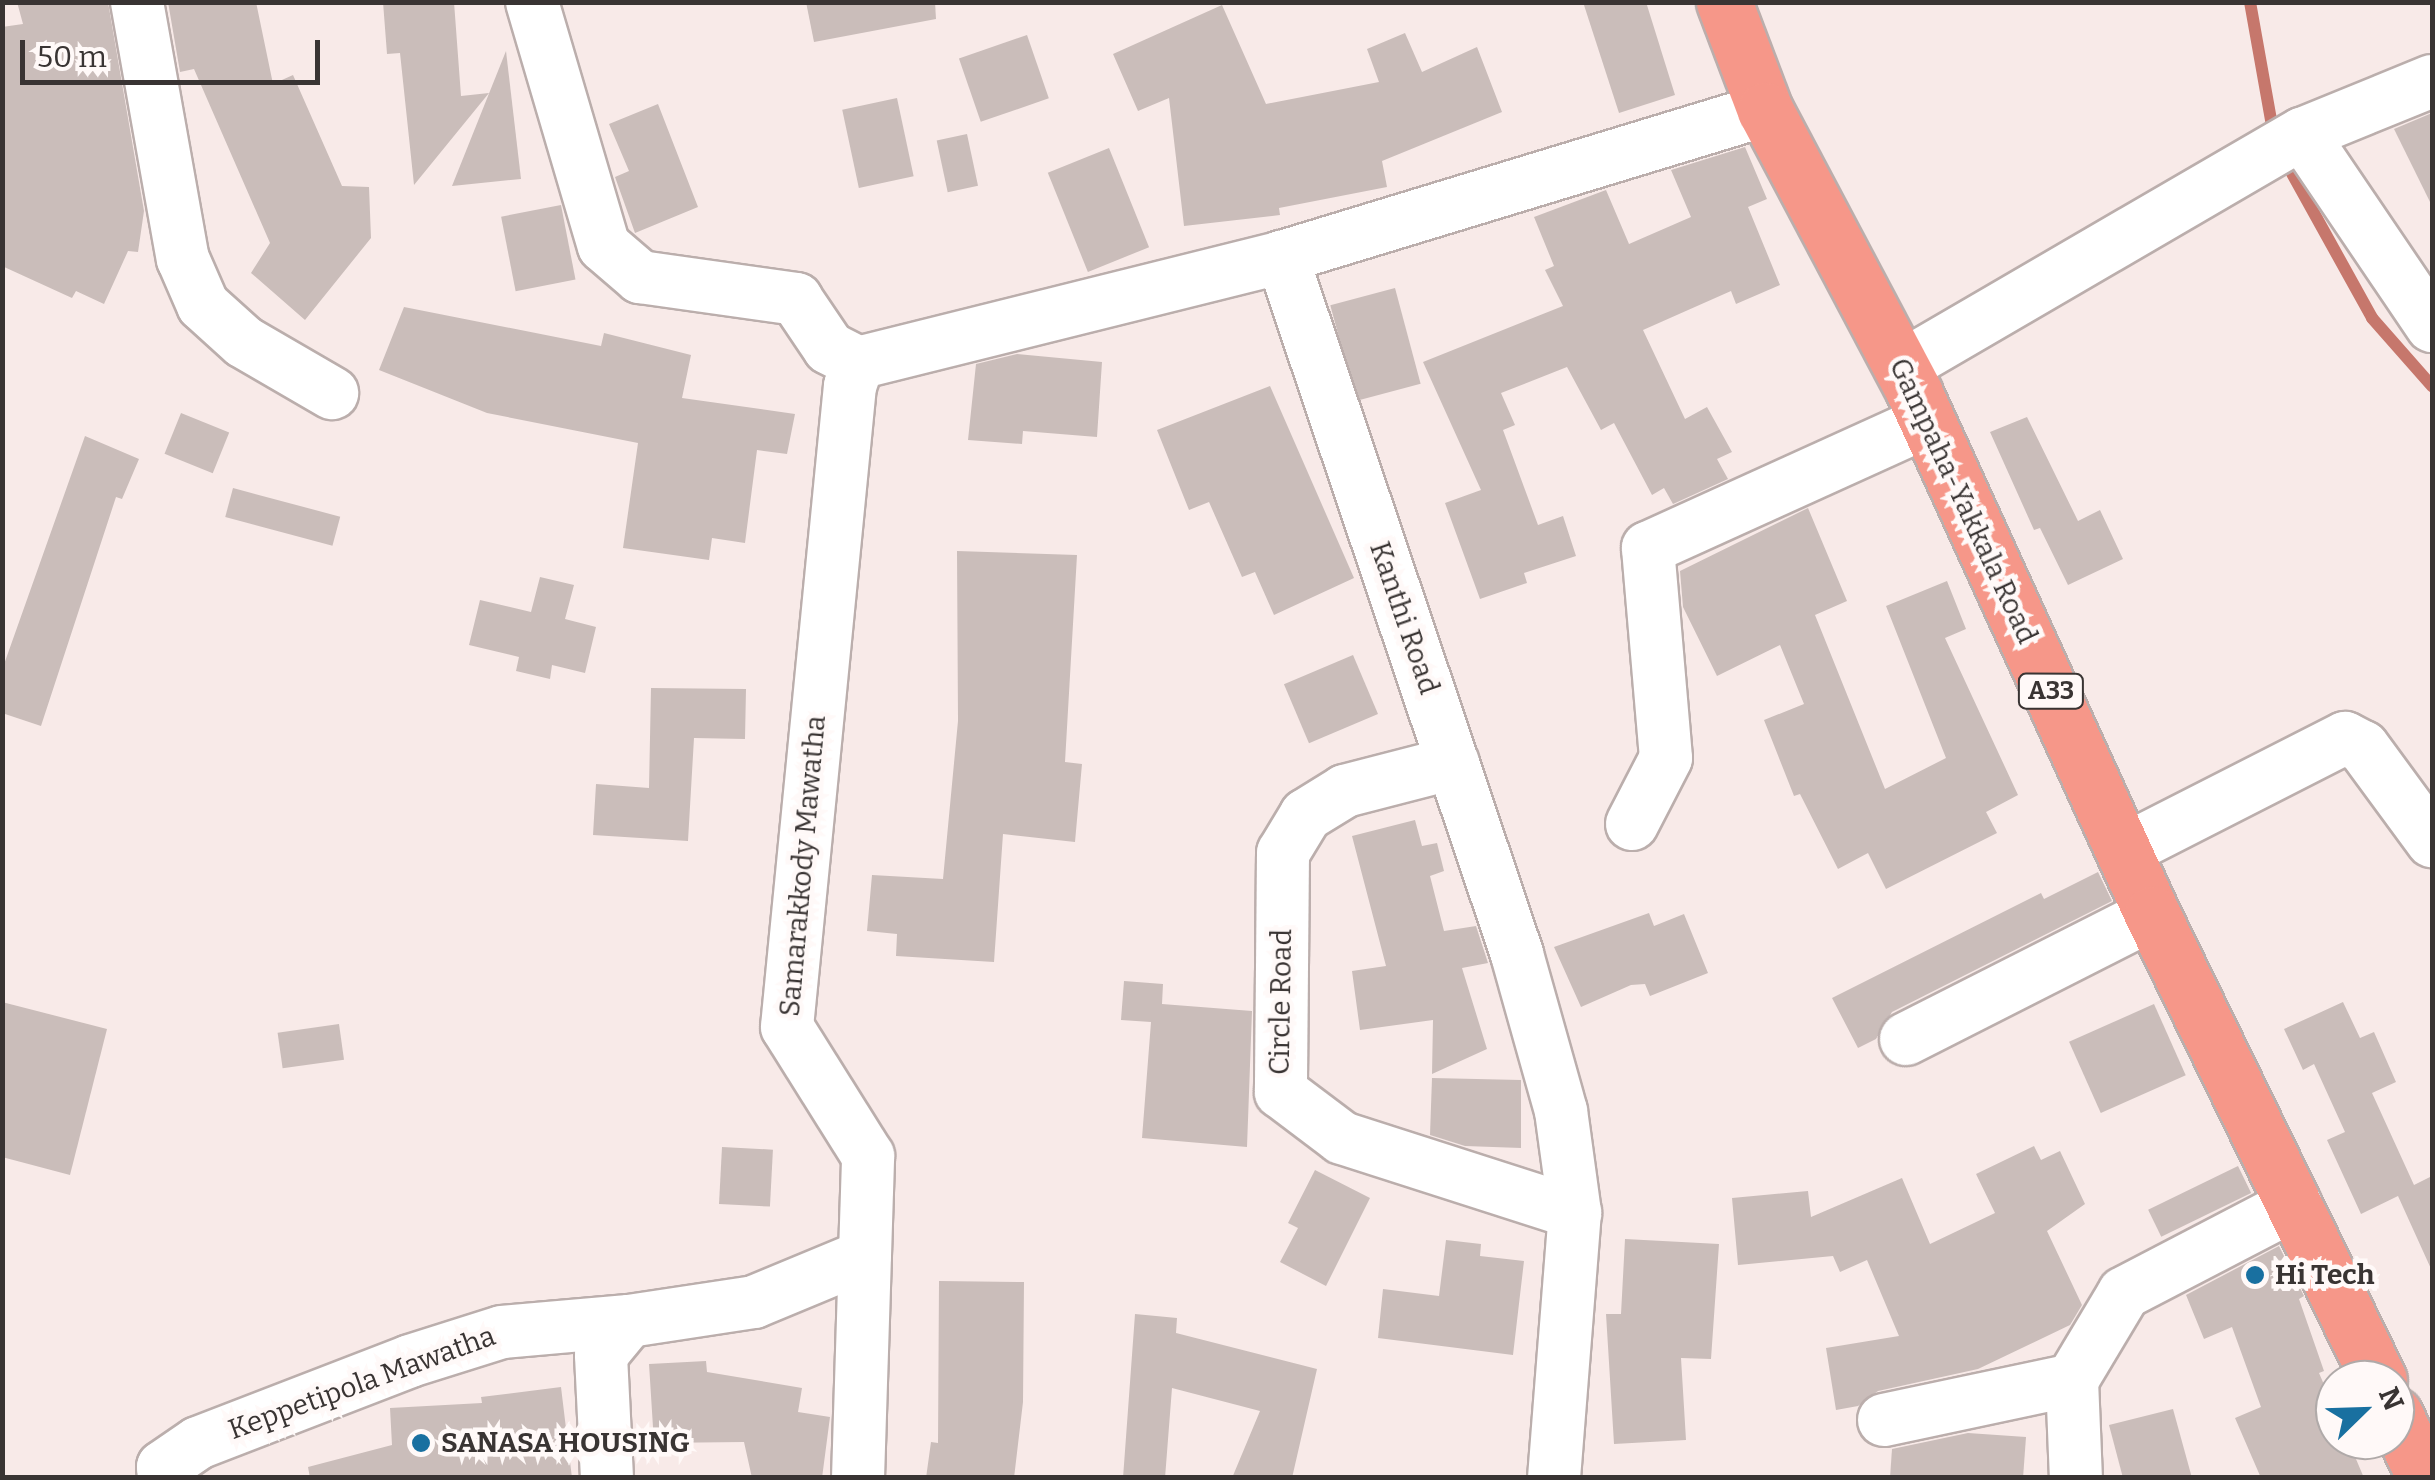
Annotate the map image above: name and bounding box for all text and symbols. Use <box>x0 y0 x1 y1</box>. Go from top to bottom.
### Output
scale bar <box>25 20 325 82</box>
text: 50 m <box>37 39 107 75</box>
street label: Gampaha-Yakkala Road <box>1882 353 2044 649</box>
street label: Kanthi Road <box>1362 537 1446 699</box>
road number: A33 <box>2016 671 2086 711</box>
street label: Samarakkody Mawatha <box>773 714 833 1018</box>
street label: Circle Road <box>1263 929 1299 1075</box>
place label: Hi Tech <box>2275 1258 2374 1292</box>
marker: Hi Tech <box>2244 1264 2266 1286</box>
street label: Keppetipola Mawatha <box>224 1319 500 1447</box>
north arrow <box>2315 1360 2415 1460</box>
text: N <box>2372 1382 2411 1415</box>
place label: SANASA HOUSING <box>441 1426 690 1460</box>
marker: SANASA HOUSING <box>410 1432 432 1454</box>

